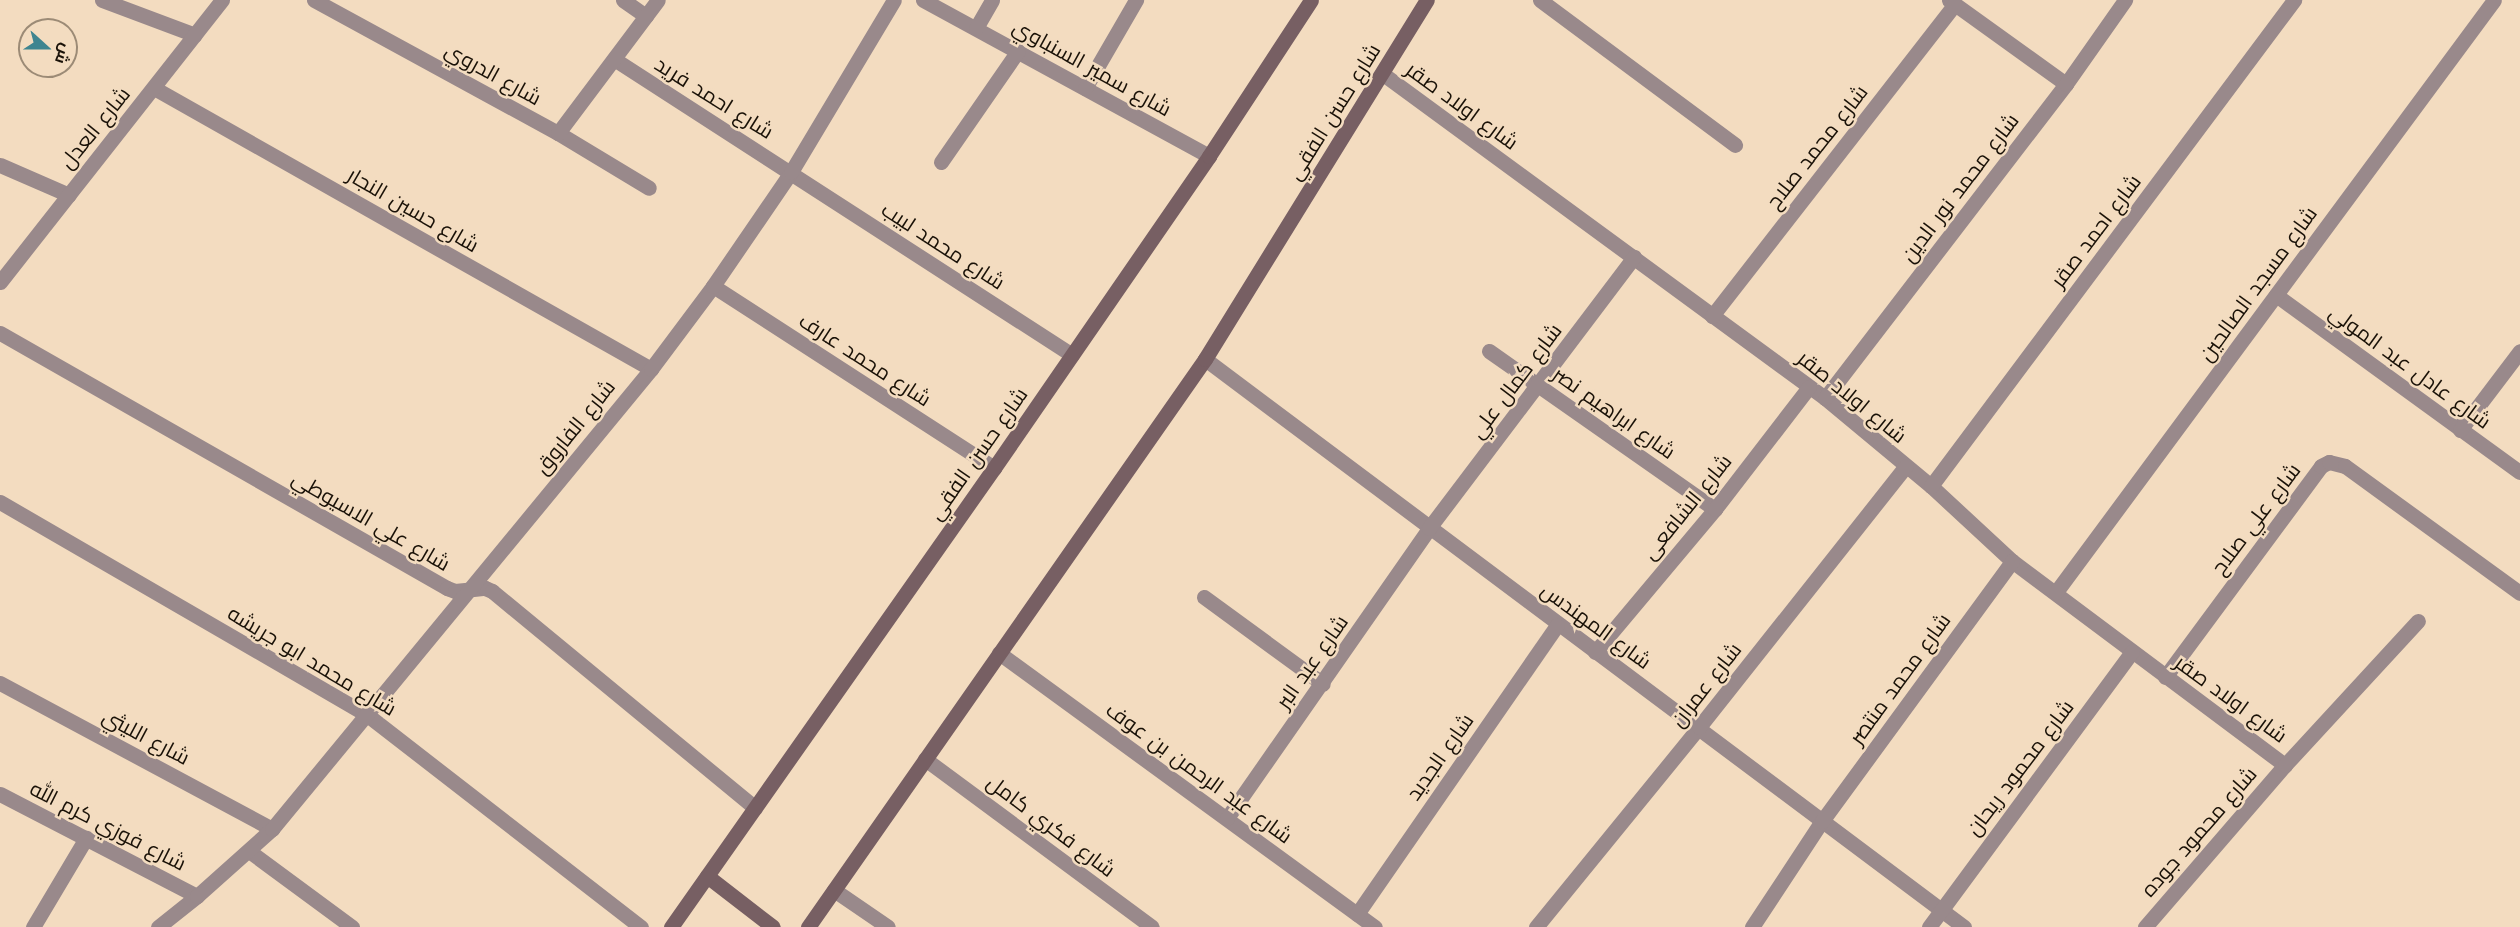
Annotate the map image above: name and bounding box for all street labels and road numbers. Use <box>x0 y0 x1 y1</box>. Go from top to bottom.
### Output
street label: شارع سمير السنباوي <box>1008 14 1176 122</box>
street label: شارع الدروي <box>440 37 546 111</box>
street label: شارع حسن الفقي <box>1282 39 1386 185</box>
street label: شارع احمد فريد <box>650 51 778 145</box>
street label: شارع اولاد صقر <box>1401 57 1523 155</box>
street label: شارع محمد صلاح <box>1761 80 1873 214</box>
street label: شارع العدل <box>54 82 136 174</box>
street label: شارع محمد نور الدين <box>1896 109 2024 267</box>
street label: شارع حسين النجار <box>343 162 483 258</box>
street label: شارع احمد صقر <box>2045 170 2147 292</box>
street label: شارع محمد لبيب <box>877 197 1009 295</box>
street label: شارع مسجد الصالحين <box>2193 202 2323 366</box>
street label: شارع عادل عبد المولي <box>2324 300 2496 434</box>
street label: شارع محمد عارف <box>794 308 936 412</box>
street label: شارع كمال علي <box>1465 319 1567 443</box>
street label: شارع اولاد صقر <box>1793 345 1911 449</box>
street label: شارع ابراهيم نصر <box>1548 361 1680 465</box>
street label: شارع الفاروق <box>529 375 621 479</box>
street label: شارع حسن الفقي <box>923 383 1033 525</box>
street label: شارع الشافعى <box>1637 449 1737 565</box>
street label: شارع علي صلاح <box>2206 458 2306 580</box>
street label: شارع علي الاسيوطي <box>287 465 455 577</box>
street label: شارع المهندس <box>1536 578 1656 674</box>
street label: شارع محمد ابو جريشه <box>223 601 401 721</box>
street label: شارع محمد منتصر <box>1844 609 1956 749</box>
street label: شارع عبد البر <box>1270 610 1354 714</box>
street label: شارع عمران <box>1665 638 1747 732</box>
street label: شارع اولاد صقر <box>2170 650 2292 748</box>
street label: شارع محمود ريحان <box>1961 695 2079 841</box>
street label: شارع عبد الرحمن بن عوف <box>1101 697 1297 849</box>
street label: شارع الليثي <box>98 704 194 770</box>
street label: شارع الجديد <box>1401 709 1479 805</box>
street label: شارع محمود جوده <box>2136 762 2262 902</box>
street label: شارع فكري كامل <box>982 770 1120 882</box>
street label: شارع فوزي كرم الله <box>26 776 190 876</box>

